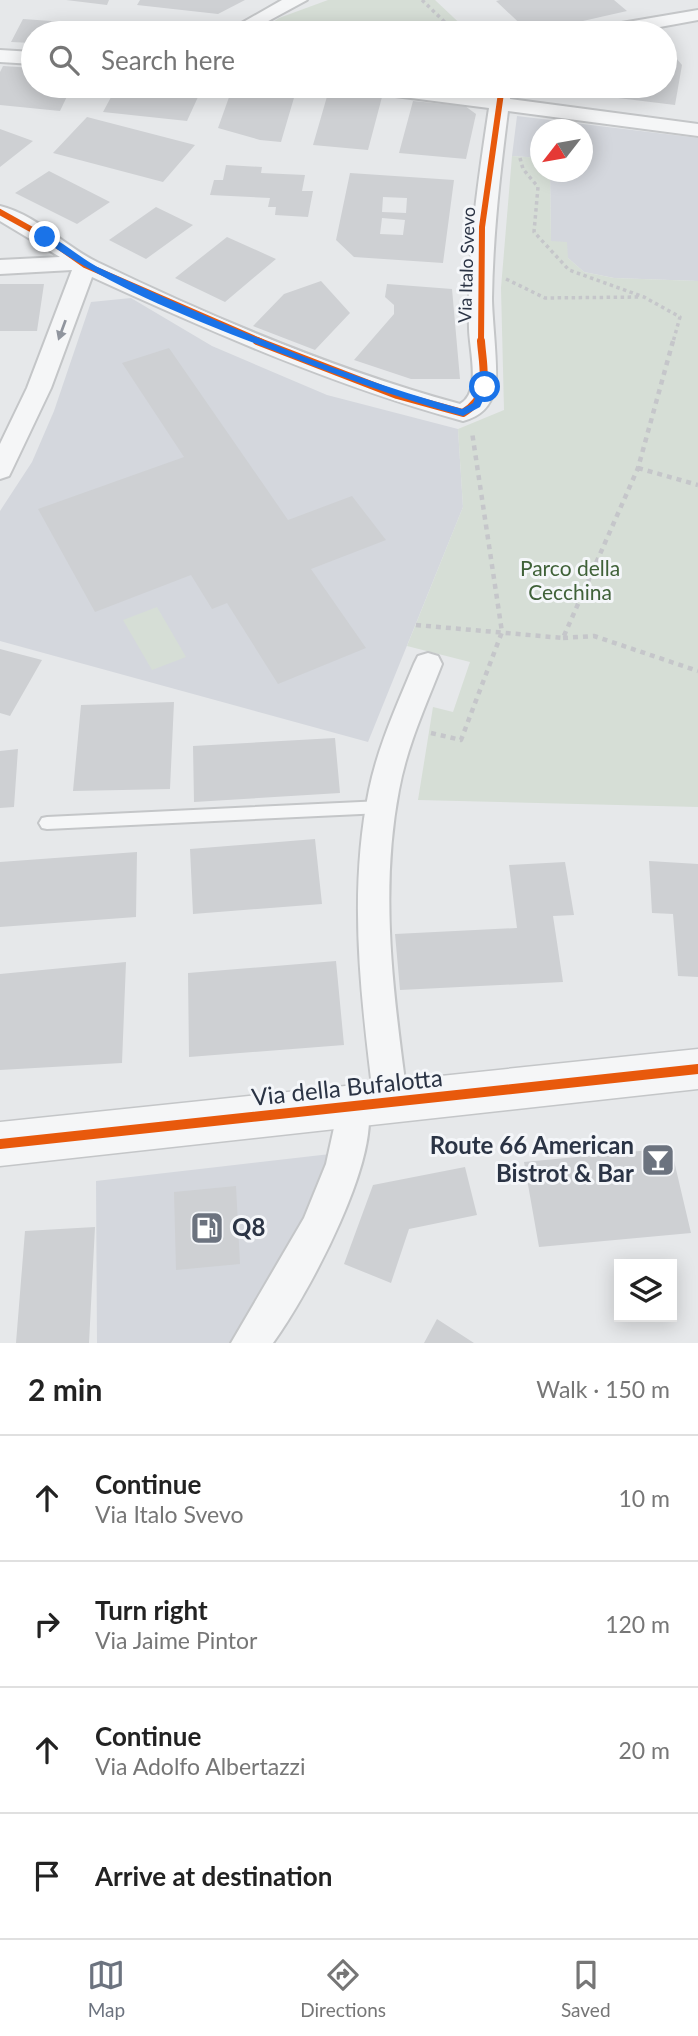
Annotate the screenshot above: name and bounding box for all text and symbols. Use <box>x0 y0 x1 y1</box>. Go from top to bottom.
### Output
search box <box>21 21 677 98</box>
icon: search <box>45 41 83 79</box>
text: Search here <box>101 44 235 76</box>
north arrow <box>530 119 593 182</box>
street label: Via Italo Svevo <box>453 207 479 323</box>
route end <box>29 221 60 252</box>
one-way arrow <box>56 319 67 340</box>
route start <box>469 371 500 402</box>
park label: Parco della Cecchina <box>520 555 620 604</box>
street label: Via della Bufalotta <box>250 1062 444 1111</box>
place label: Route 66 American Bistrot & Bar <box>430 1130 634 1187</box>
bar icon: Route 66 American Bistrot & Bar <box>639 1141 677 1179</box>
fuel station icon: Q8 <box>188 1209 226 1247</box>
place label: Q8 <box>232 1212 265 1241</box>
map controls <box>614 1259 677 1322</box>
button: layers <box>614 1259 677 1322</box>
text: 2 min <box>28 1371 102 1407</box>
text: Walk · 150 m <box>536 1375 670 1403</box>
text: Continue <box>95 1468 201 1500</box>
icon: ahead <box>28 1479 66 1517</box>
text: 10 m <box>619 1484 670 1512</box>
text: Via Italo Svevo <box>95 1500 243 1528</box>
text: Turn right <box>95 1594 208 1626</box>
icon: right <box>28 1605 66 1643</box>
text: 120 m <box>605 1610 670 1638</box>
text: Via Jaime Pintor <box>95 1626 257 1654</box>
text: Continue <box>95 1720 201 1752</box>
icon: ahead <box>28 1731 66 1769</box>
text: 20 m <box>619 1736 670 1764</box>
text: Via Adolfo Albertazzi <box>95 1752 305 1780</box>
icon: arrive <box>28 1857 66 1895</box>
text: Arrive at destination <box>95 1860 332 1892</box>
tab: Map <box>87 1956 125 2021</box>
tab: Directions <box>300 1956 386 2021</box>
tab: Saved <box>561 1956 611 2021</box>

